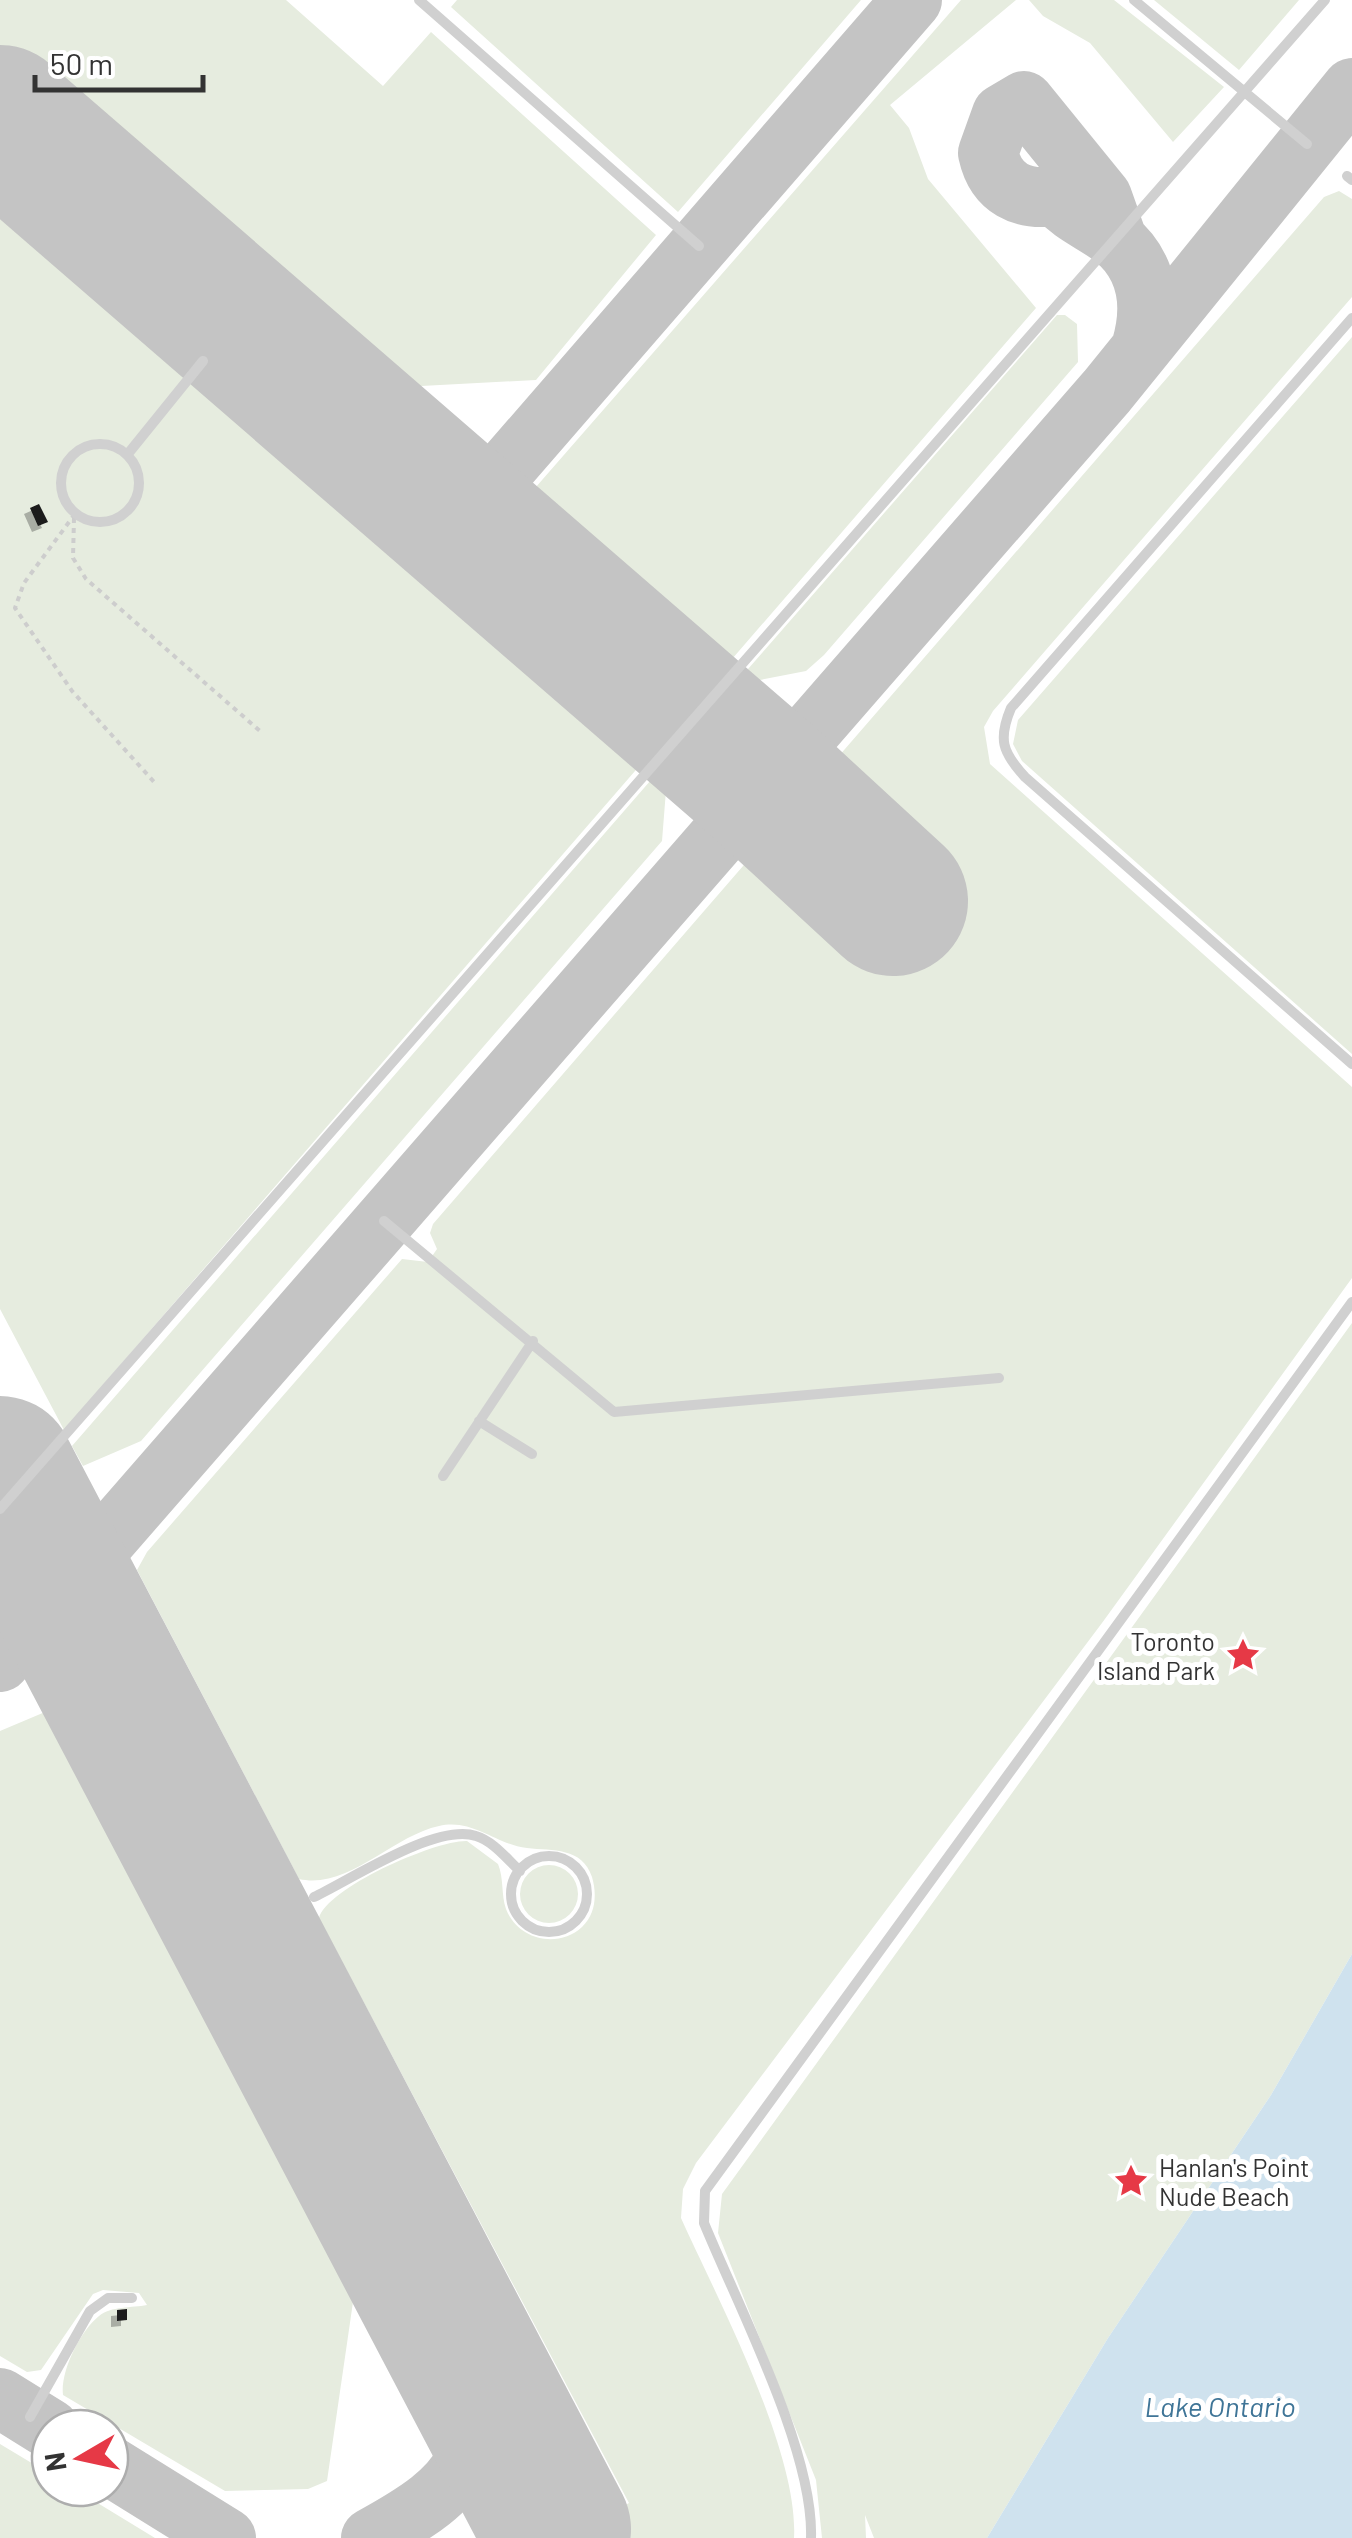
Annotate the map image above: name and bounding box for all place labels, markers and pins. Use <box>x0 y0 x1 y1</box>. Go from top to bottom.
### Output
place label: Toronto Island Park <box>1097 1626 1215 1685</box>
place icon: Toronto Island Park <box>1224 1636 1262 1674</box>
place label: Hanlan's Point Nude Beach <box>1159 2152 1309 2211</box>
place icon: Hanlan's Point Nude Beach <box>1112 2162 1150 2200</box>

